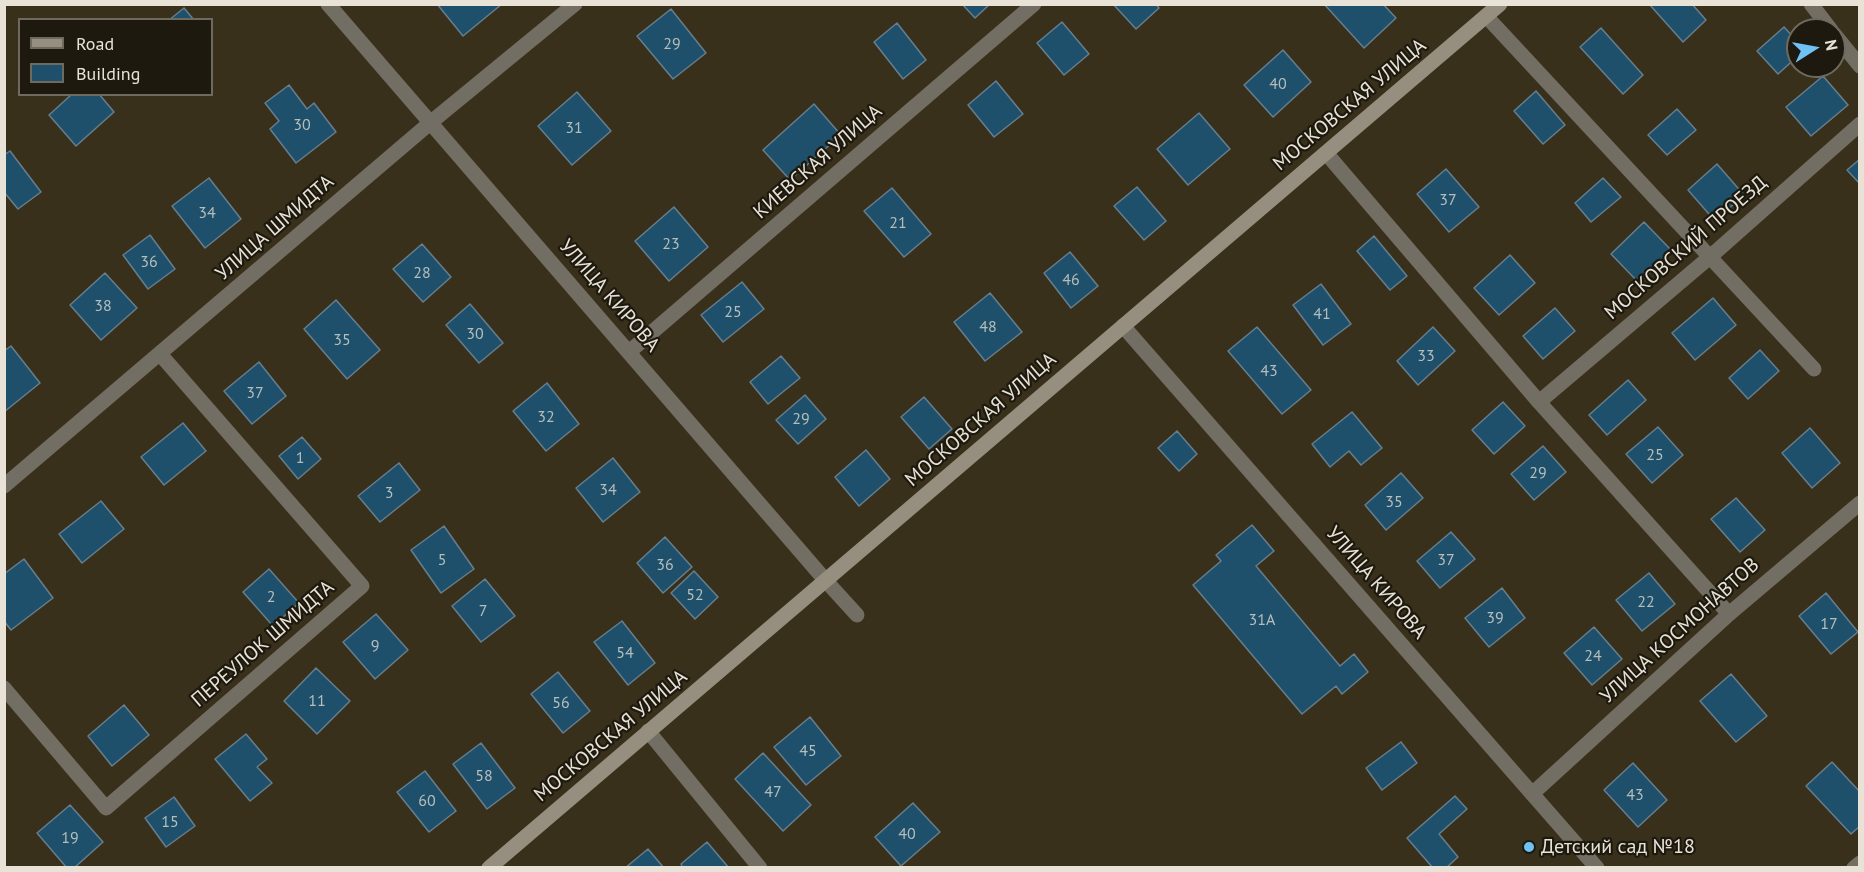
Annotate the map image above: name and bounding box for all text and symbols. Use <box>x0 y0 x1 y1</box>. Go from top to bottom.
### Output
legend <box>18 18 213 96</box>
north arrow <box>1786 18 1846 78</box>
text: Road <box>76 32 114 55</box>
house number: 29 <box>663 34 681 54</box>
street label: МОСКОВСКАЯ УЛИЦА <box>1269 34 1431 176</box>
text: N <box>1821 38 1843 52</box>
text: Building <box>76 62 140 85</box>
house number: 40 <box>1269 74 1287 94</box>
street label: КИЕВСКАЯ УЛИЦА <box>749 100 887 224</box>
house number: 30 <box>293 115 311 135</box>
house number: 31 <box>565 118 583 138</box>
street label: УЛИЦА ШМИДТА <box>211 170 339 286</box>
street label: МОСКОВСКИЙ ПРОЕЗД <box>1600 171 1772 325</box>
house number: 37 <box>1439 190 1457 210</box>
house number: 34 <box>198 203 216 223</box>
house number: 21 <box>889 213 907 233</box>
house number: 23 <box>662 234 680 254</box>
street label: УЛИЦА КИРОВА <box>554 235 664 357</box>
house number: 36 <box>140 252 158 272</box>
house number: 28 <box>413 263 431 283</box>
house number: 46 <box>1062 270 1080 290</box>
house number: 38 <box>94 296 112 316</box>
house number: 25 <box>724 302 742 322</box>
house number: 41 <box>1313 304 1331 324</box>
house number: 48 <box>979 317 997 337</box>
house number: 30 <box>466 324 484 344</box>
house number: 35 <box>333 330 351 350</box>
house number: 33 <box>1417 346 1435 366</box>
street label: МОСКОВСКАЯ УЛИЦА <box>901 348 1061 492</box>
house number: 43 <box>1260 361 1278 381</box>
house number: 37 <box>246 383 264 403</box>
house number: 32 <box>537 407 555 427</box>
house number: 29 <box>792 409 810 429</box>
house number: 25 <box>1646 445 1664 465</box>
house number: 1 <box>296 448 304 468</box>
house number: 29 <box>1529 463 1547 483</box>
house number: 34 <box>599 480 617 500</box>
house number: 3 <box>385 483 393 503</box>
house number: 35 <box>1385 492 1403 512</box>
street label: УЛИЦА КИРОВА <box>1321 522 1431 644</box>
house number: 5 <box>438 550 446 570</box>
house number: 37 <box>1437 550 1455 570</box>
street label: УЛИЦА КОСМОНАВТОВ <box>1596 553 1764 709</box>
house number: 36 <box>656 555 674 575</box>
street label: ПЕРЕУЛОК ШМИДТА <box>187 576 339 712</box>
house number: 52 <box>686 585 704 605</box>
house number: 2 <box>267 587 275 607</box>
house number: 22 <box>1637 592 1655 612</box>
house number: 7 <box>479 601 487 621</box>
house number: 39 <box>1486 608 1504 628</box>
house number: 31А <box>1249 610 1275 630</box>
house number: 17 <box>1820 614 1838 634</box>
house number: 9 <box>371 636 379 656</box>
house number: 54 <box>616 643 634 663</box>
house number: 24 <box>1584 646 1602 666</box>
street label: МОСКОВСКАЯ УЛИЦА <box>530 665 692 807</box>
house number: 11 <box>308 691 326 711</box>
house number: 56 <box>552 693 570 713</box>
house number: 45 <box>799 741 817 761</box>
house number: 58 <box>475 766 493 786</box>
house number: 47 <box>764 782 782 802</box>
house number: 43 <box>1626 785 1644 805</box>
house number: 60 <box>418 791 436 811</box>
house number: 15 <box>161 812 179 832</box>
house number: 40 <box>898 824 916 844</box>
house number: 19 <box>61 828 79 848</box>
place label: Детский сад №18 <box>1541 835 1695 859</box>
marker: Детский сад №18 <box>1522 840 1536 854</box>

